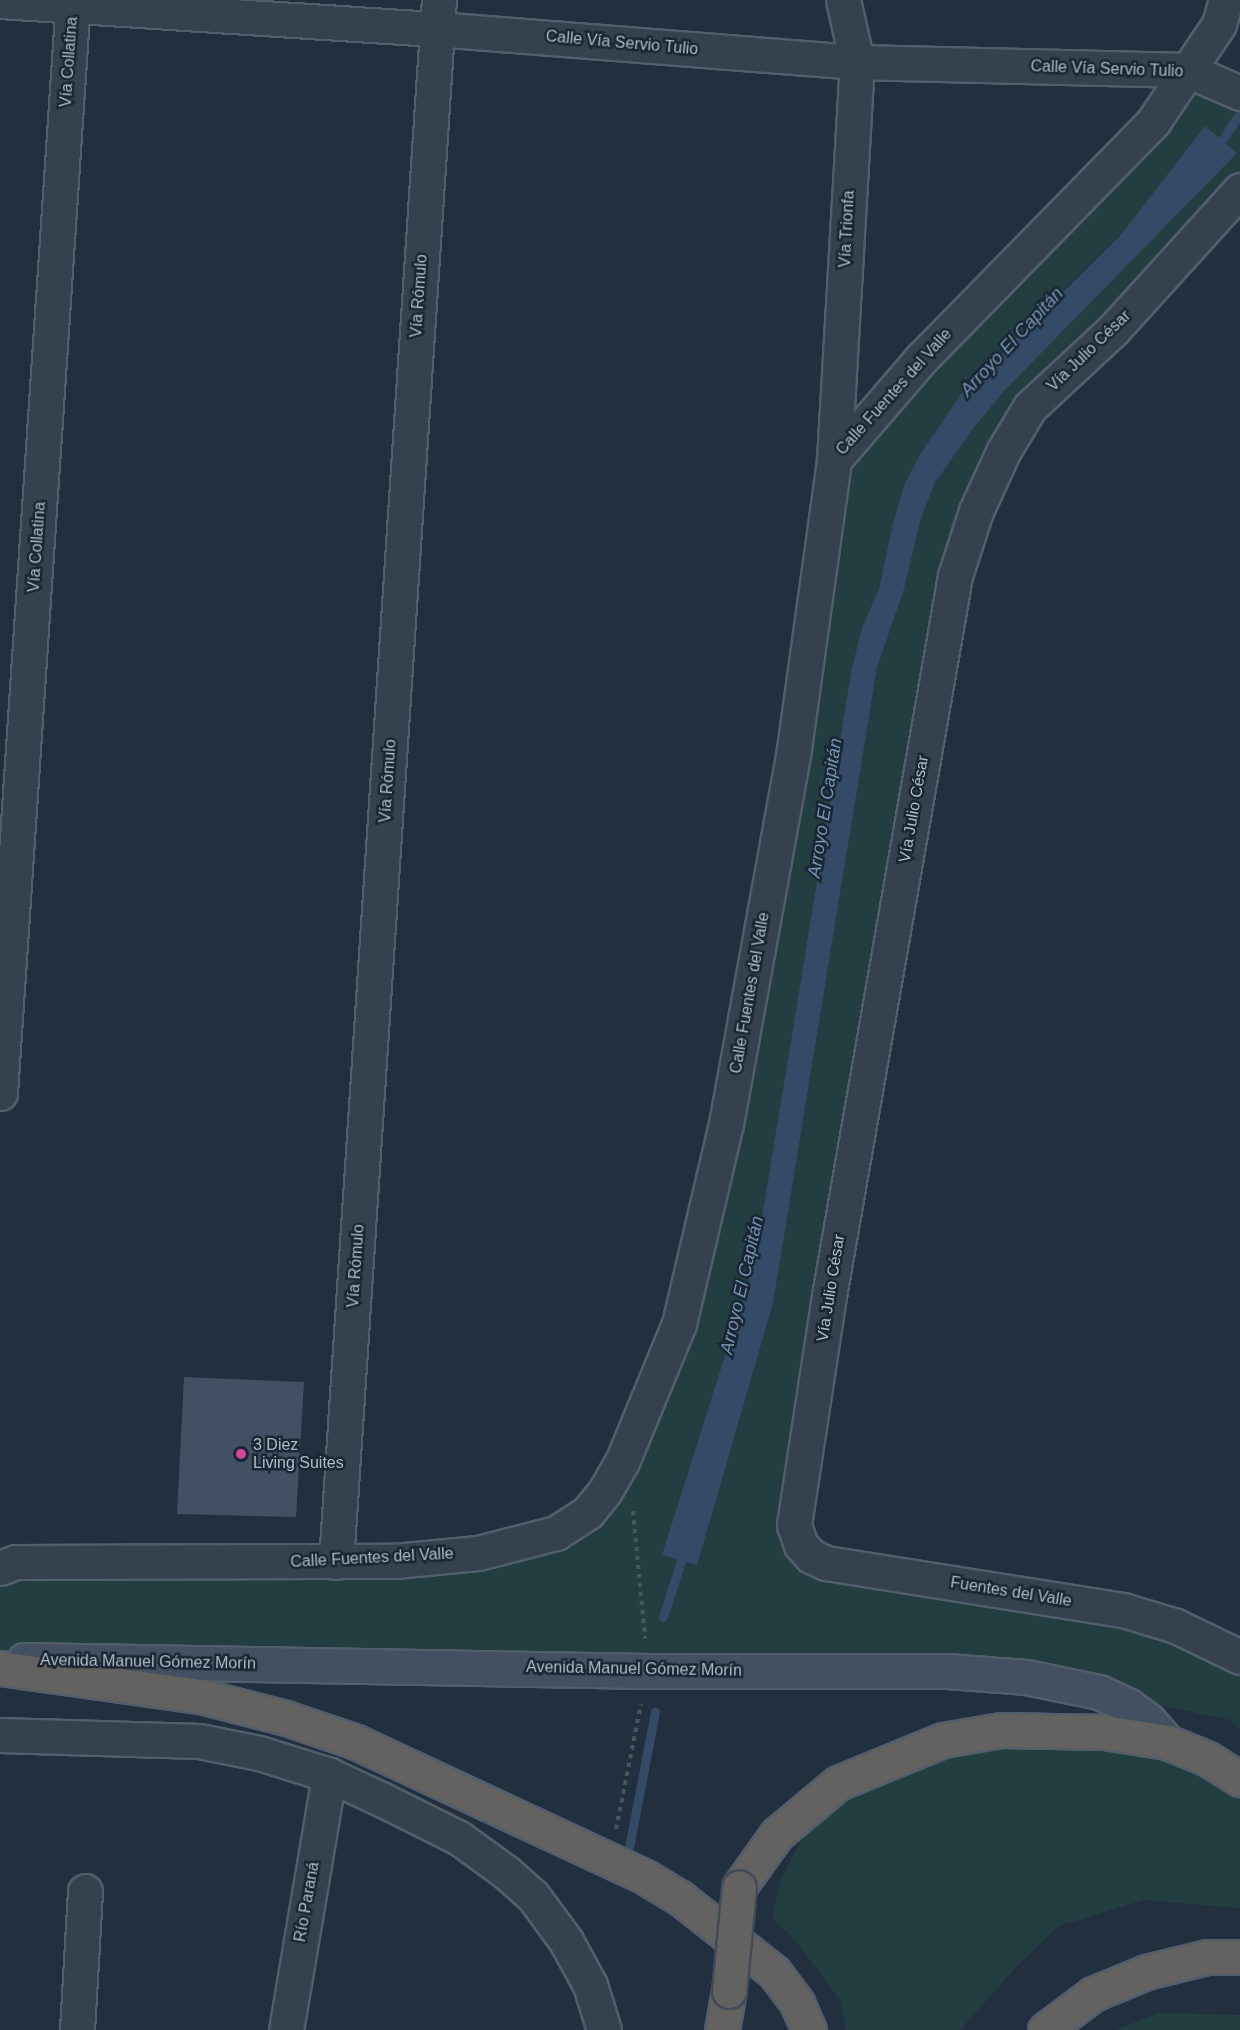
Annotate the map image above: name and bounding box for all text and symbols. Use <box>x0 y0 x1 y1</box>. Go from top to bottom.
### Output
street label: Vía Collatina <box>56 16 82 108</box>
street label: Calle Vía Servio Tulio <box>545 27 699 59</box>
street label: Calle Vía Servio Tulio <box>1030 57 1184 81</box>
street label: Vía Trionfa <box>835 190 859 268</box>
street label: Vía Rómulo <box>407 254 431 338</box>
water label: Arroyo El Capitán <box>956 283 1068 401</box>
street label: Vía Julio César <box>1043 306 1135 396</box>
street label: Calle Fuentes del Valle <box>832 325 956 459</box>
street label: Vía Collatina <box>24 501 50 593</box>
water label: Arroyo El Capitán <box>803 737 847 879</box>
street label: Vía Rómulo <box>376 739 400 823</box>
street label: Vía Julio César <box>895 754 933 864</box>
street label: Calle Fuentes del Valle <box>726 911 774 1075</box>
water label: Arroyo El Capitán <box>716 1214 768 1356</box>
street label: Vía Rómulo <box>344 1224 368 1308</box>
street label: Vía Julio César <box>813 1233 849 1343</box>
place label: 3 Diez Living Suites <box>253 1435 344 1473</box>
marker: 3 Diez Living Suites <box>234 1447 248 1461</box>
street label: Calle Fuentes del Valle <box>290 1544 454 1572</box>
street label: Fuentes del Valle <box>949 1573 1073 1611</box>
street label: Avenida Manuel Gómez Morín <box>40 1651 256 1673</box>
street label: Avenida Manuel Gómez Morín <box>526 1658 742 1680</box>
street label: Río Paraná <box>291 1860 323 1944</box>

